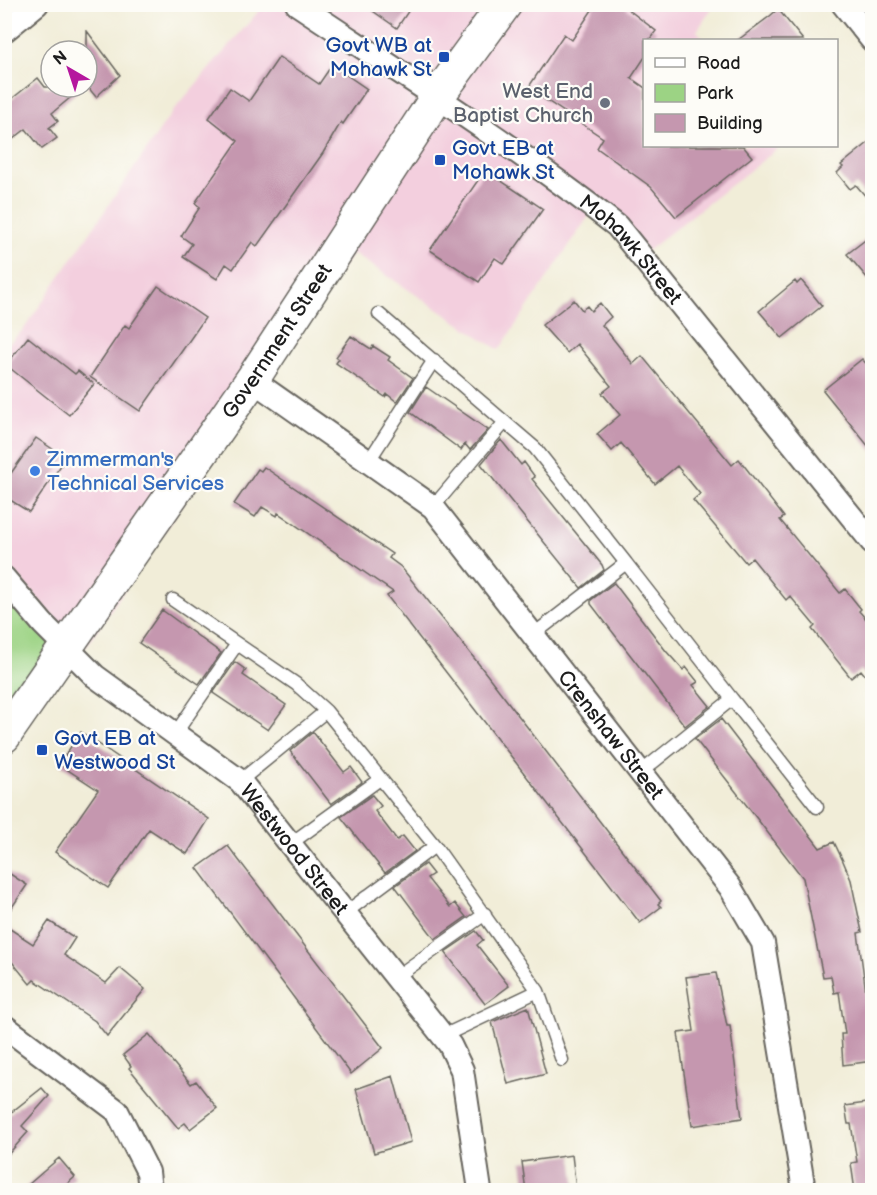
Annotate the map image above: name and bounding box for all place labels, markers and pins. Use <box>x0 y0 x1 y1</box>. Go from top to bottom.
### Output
place label: Govt WB at Mohawk St <box>326 33 433 82</box>
marker: Govt WB at Mohawk St <box>437 50 451 64</box>
place label: West End Baptist Church <box>453 79 593 128</box>
marker: West End Baptist Church <box>598 96 612 110</box>
place label: Govt EB at Mohawk St <box>452 136 555 185</box>
marker: Govt EB at Mohawk St <box>433 153 447 167</box>
place label: Zimmerman's Technical Services <box>46 447 224 496</box>
marker: Zimmerman's Technical Services <box>28 464 42 478</box>
place label: Govt EB at Westwood St <box>54 726 176 775</box>
marker: Govt EB at Westwood St <box>35 743 49 757</box>

